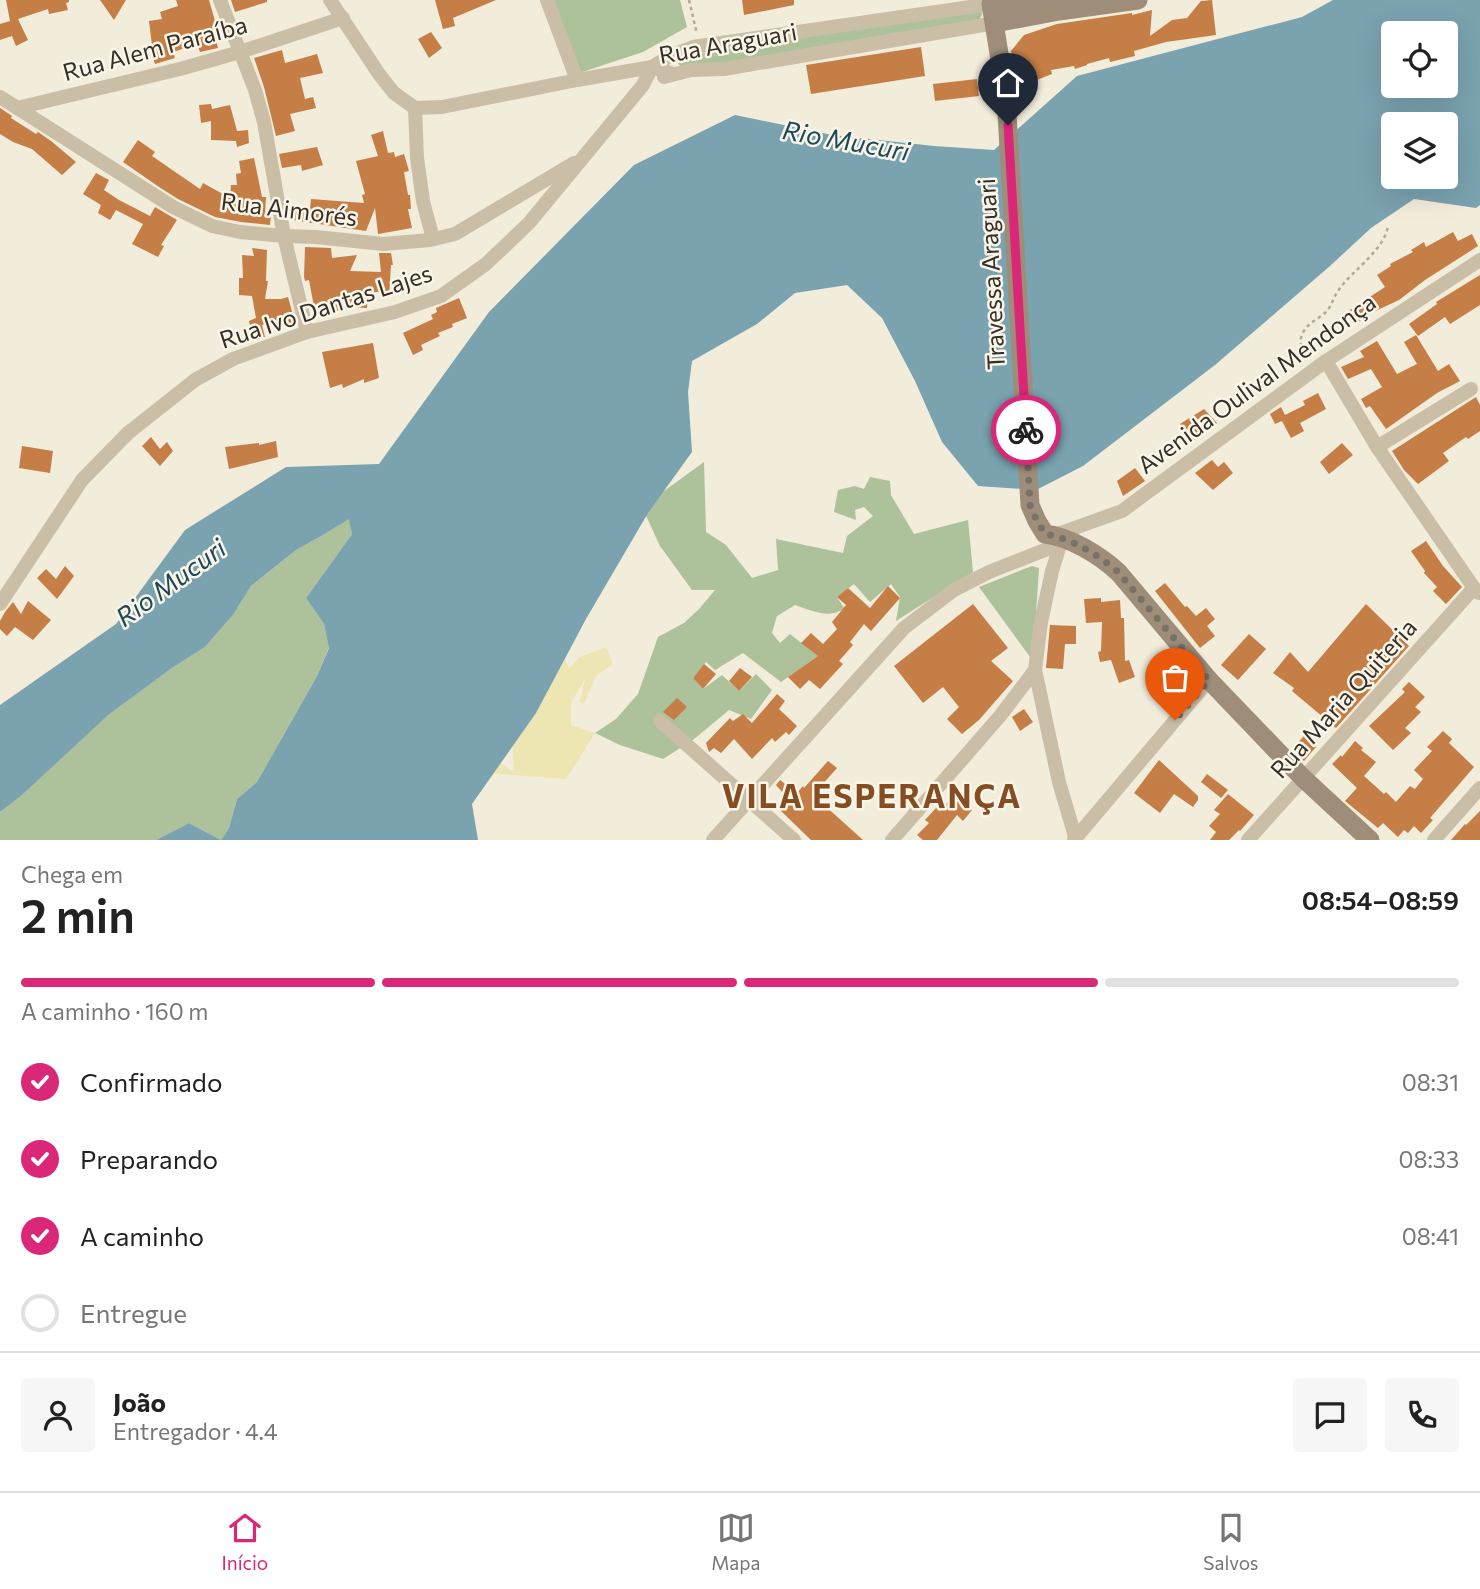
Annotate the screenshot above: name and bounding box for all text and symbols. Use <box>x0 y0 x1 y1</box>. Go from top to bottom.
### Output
street label: Rua Alem Paraíba <box>59 9 250 86</box>
street label: Rua Araguari <box>656 16 799 69</box>
map controls <box>1381 21 1458 189</box>
button: locate <box>1381 21 1458 98</box>
pin <box>978 53 1038 125</box>
icon: home <box>989 64 1027 102</box>
button: layers <box>1381 112 1458 189</box>
water label: Rio Mucuri <box>780 113 913 166</box>
street label: Travessa Araguari <box>971 178 1010 371</box>
street label: Rua Aimorés <box>219 186 359 231</box>
street label: Rua Ivo Dantas Lajes <box>216 257 436 354</box>
street label: Avenida Oulival Mendonça <box>1131 287 1381 479</box>
courier <box>991 395 1061 465</box>
icon: bike <box>1007 411 1045 449</box>
water label: Rio Mucuri <box>109 531 232 632</box>
street label: Rua Maria Quiteria <box>1264 612 1422 784</box>
pin <box>1145 648 1205 720</box>
icon: bag <box>1156 659 1194 697</box>
district label: VILA ESPERANÇA <box>722 775 1022 815</box>
text: Chega em <box>21 860 123 888</box>
text: 08:54–08:59 <box>1302 884 1459 915</box>
text: 2 min <box>21 886 135 942</box>
text: A caminho · 160 m <box>21 997 208 1025</box>
icon: check <box>21 1063 59 1101</box>
text: Confirmado <box>80 1066 222 1097</box>
text: 08:31 <box>1402 1068 1459 1096</box>
icon: check <box>21 1140 59 1178</box>
text: Preparando <box>80 1143 218 1174</box>
text: 08:33 <box>1398 1145 1459 1173</box>
icon: check <box>21 1217 59 1255</box>
text: A caminho <box>80 1220 204 1251</box>
text: 08:41 <box>1402 1222 1459 1250</box>
text: Entregue <box>80 1297 187 1328</box>
button: person <box>21 1378 95 1452</box>
button: chat <box>1293 1378 1367 1452</box>
button: phone <box>1385 1378 1459 1452</box>
text: João <box>113 1386 166 1417</box>
text: Entregador · 4.4 <box>113 1417 278 1445</box>
tab: Início <box>222 1509 268 1574</box>
tab: Mapa <box>711 1509 760 1574</box>
tab: Salvos <box>1203 1509 1258 1574</box>

